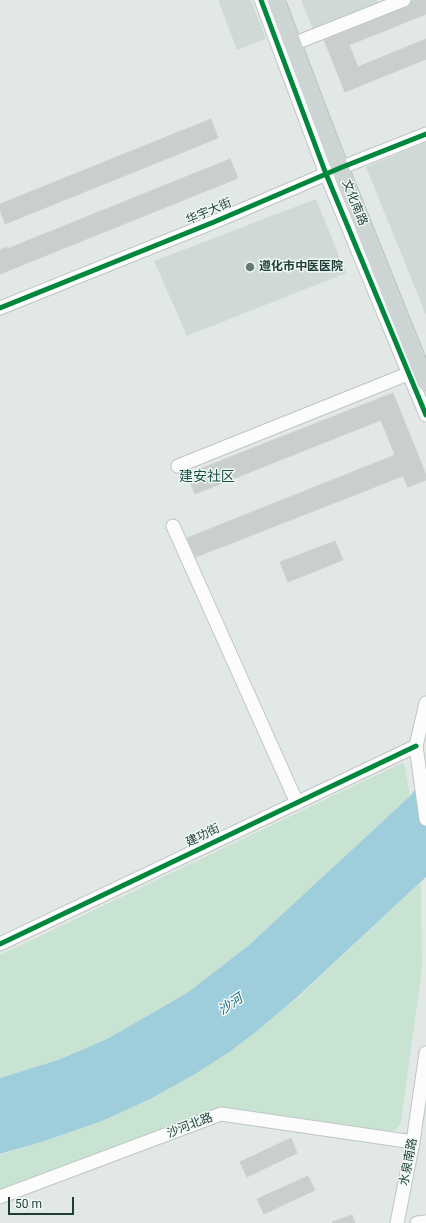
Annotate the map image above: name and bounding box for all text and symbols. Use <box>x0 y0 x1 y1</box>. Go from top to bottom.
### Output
street label: 文化南路 <box>338 178 370 228</box>
street label: 华宇大街 <box>184 196 234 228</box>
place label: 遵化市中医医院 <box>259 260 343 274</box>
marker: 遵化市中医医院 <box>244 261 256 273</box>
district label: 建安社区 <box>179 469 235 485</box>
street label: 建功街 <box>184 822 222 850</box>
water label: 沙河 <box>216 991 246 1019</box>
street label: 沙河北路 <box>165 1111 215 1141</box>
street label: 水泉南路 <box>397 1137 421 1187</box>
scale bar <box>10 1189 76 1215</box>
text: 50 m <box>15 1197 42 1211</box>

